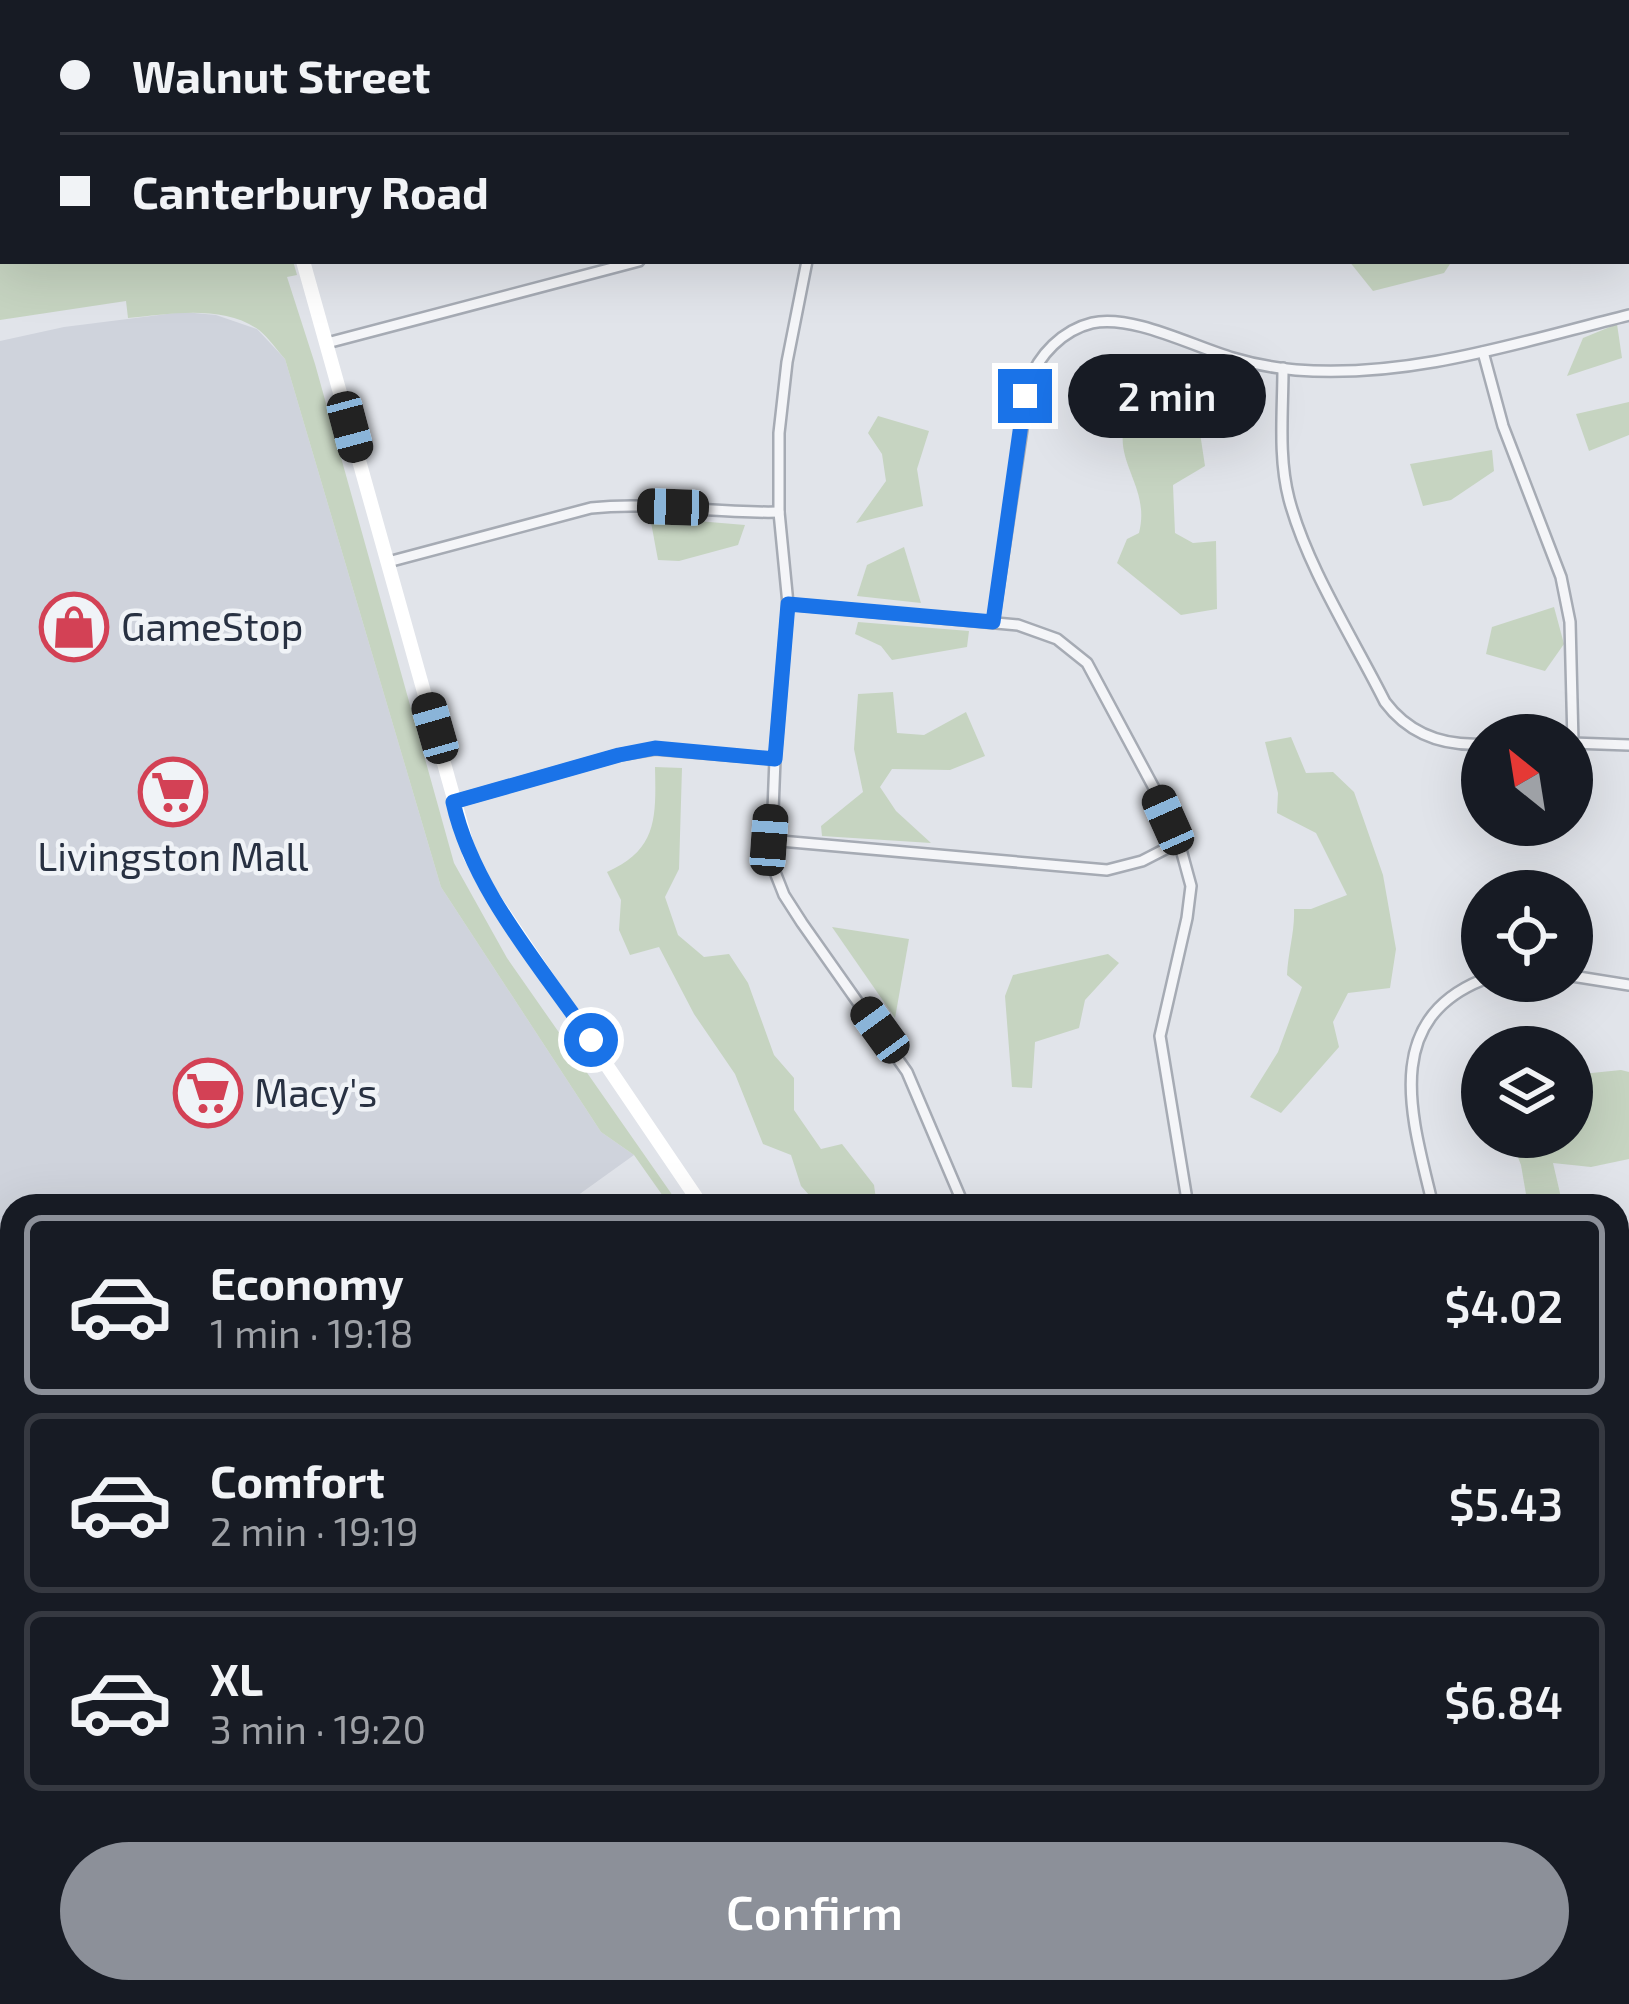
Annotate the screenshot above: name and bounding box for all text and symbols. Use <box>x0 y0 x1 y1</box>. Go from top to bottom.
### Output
text: Walnut Street <box>132 48 430 102</box>
text: Canterbury Road <box>132 164 489 218</box>
callout: 2 min <box>1067 354 1265 438</box>
route end <box>998 369 1052 423</box>
text: 2 min <box>1118 372 1216 419</box>
car <box>323 388 377 466</box>
car <box>636 488 710 526</box>
shop icon: GameStop <box>39 592 109 662</box>
place label: GameStop <box>121 602 303 649</box>
car <box>408 688 462 768</box>
north arrow <box>1461 714 1593 846</box>
map controls <box>1461 714 1593 1158</box>
supermarket icon: Livingston Mall <box>138 757 208 827</box>
car <box>1137 780 1199 860</box>
car <box>749 803 789 877</box>
place label: Livingston Mall <box>37 832 309 879</box>
button: locate <box>1461 870 1593 1002</box>
car <box>844 990 916 1070</box>
route start <box>564 1013 618 1067</box>
button: layers <box>1461 1026 1593 1158</box>
supermarket icon: Macy's <box>173 1058 243 1128</box>
place label: Macy's <box>254 1068 377 1115</box>
icon: car <box>66 1251 174 1359</box>
text: Economy <box>210 1255 404 1309</box>
text: $4.02 <box>1445 1278 1563 1332</box>
text: 1 min · 19:18 <box>210 1309 414 1356</box>
icon: car <box>66 1449 174 1557</box>
text: Comfort <box>210 1453 385 1507</box>
text: $5.43 <box>1449 1476 1563 1530</box>
text: 2 min · 19:19 <box>210 1507 419 1554</box>
icon: car <box>66 1647 174 1755</box>
text: XL <box>210 1651 263 1705</box>
text: $6.84 <box>1444 1674 1563 1728</box>
text: 3 min · 19:20 <box>210 1705 426 1752</box>
button: Confirm <box>60 1842 1569 1980</box>

